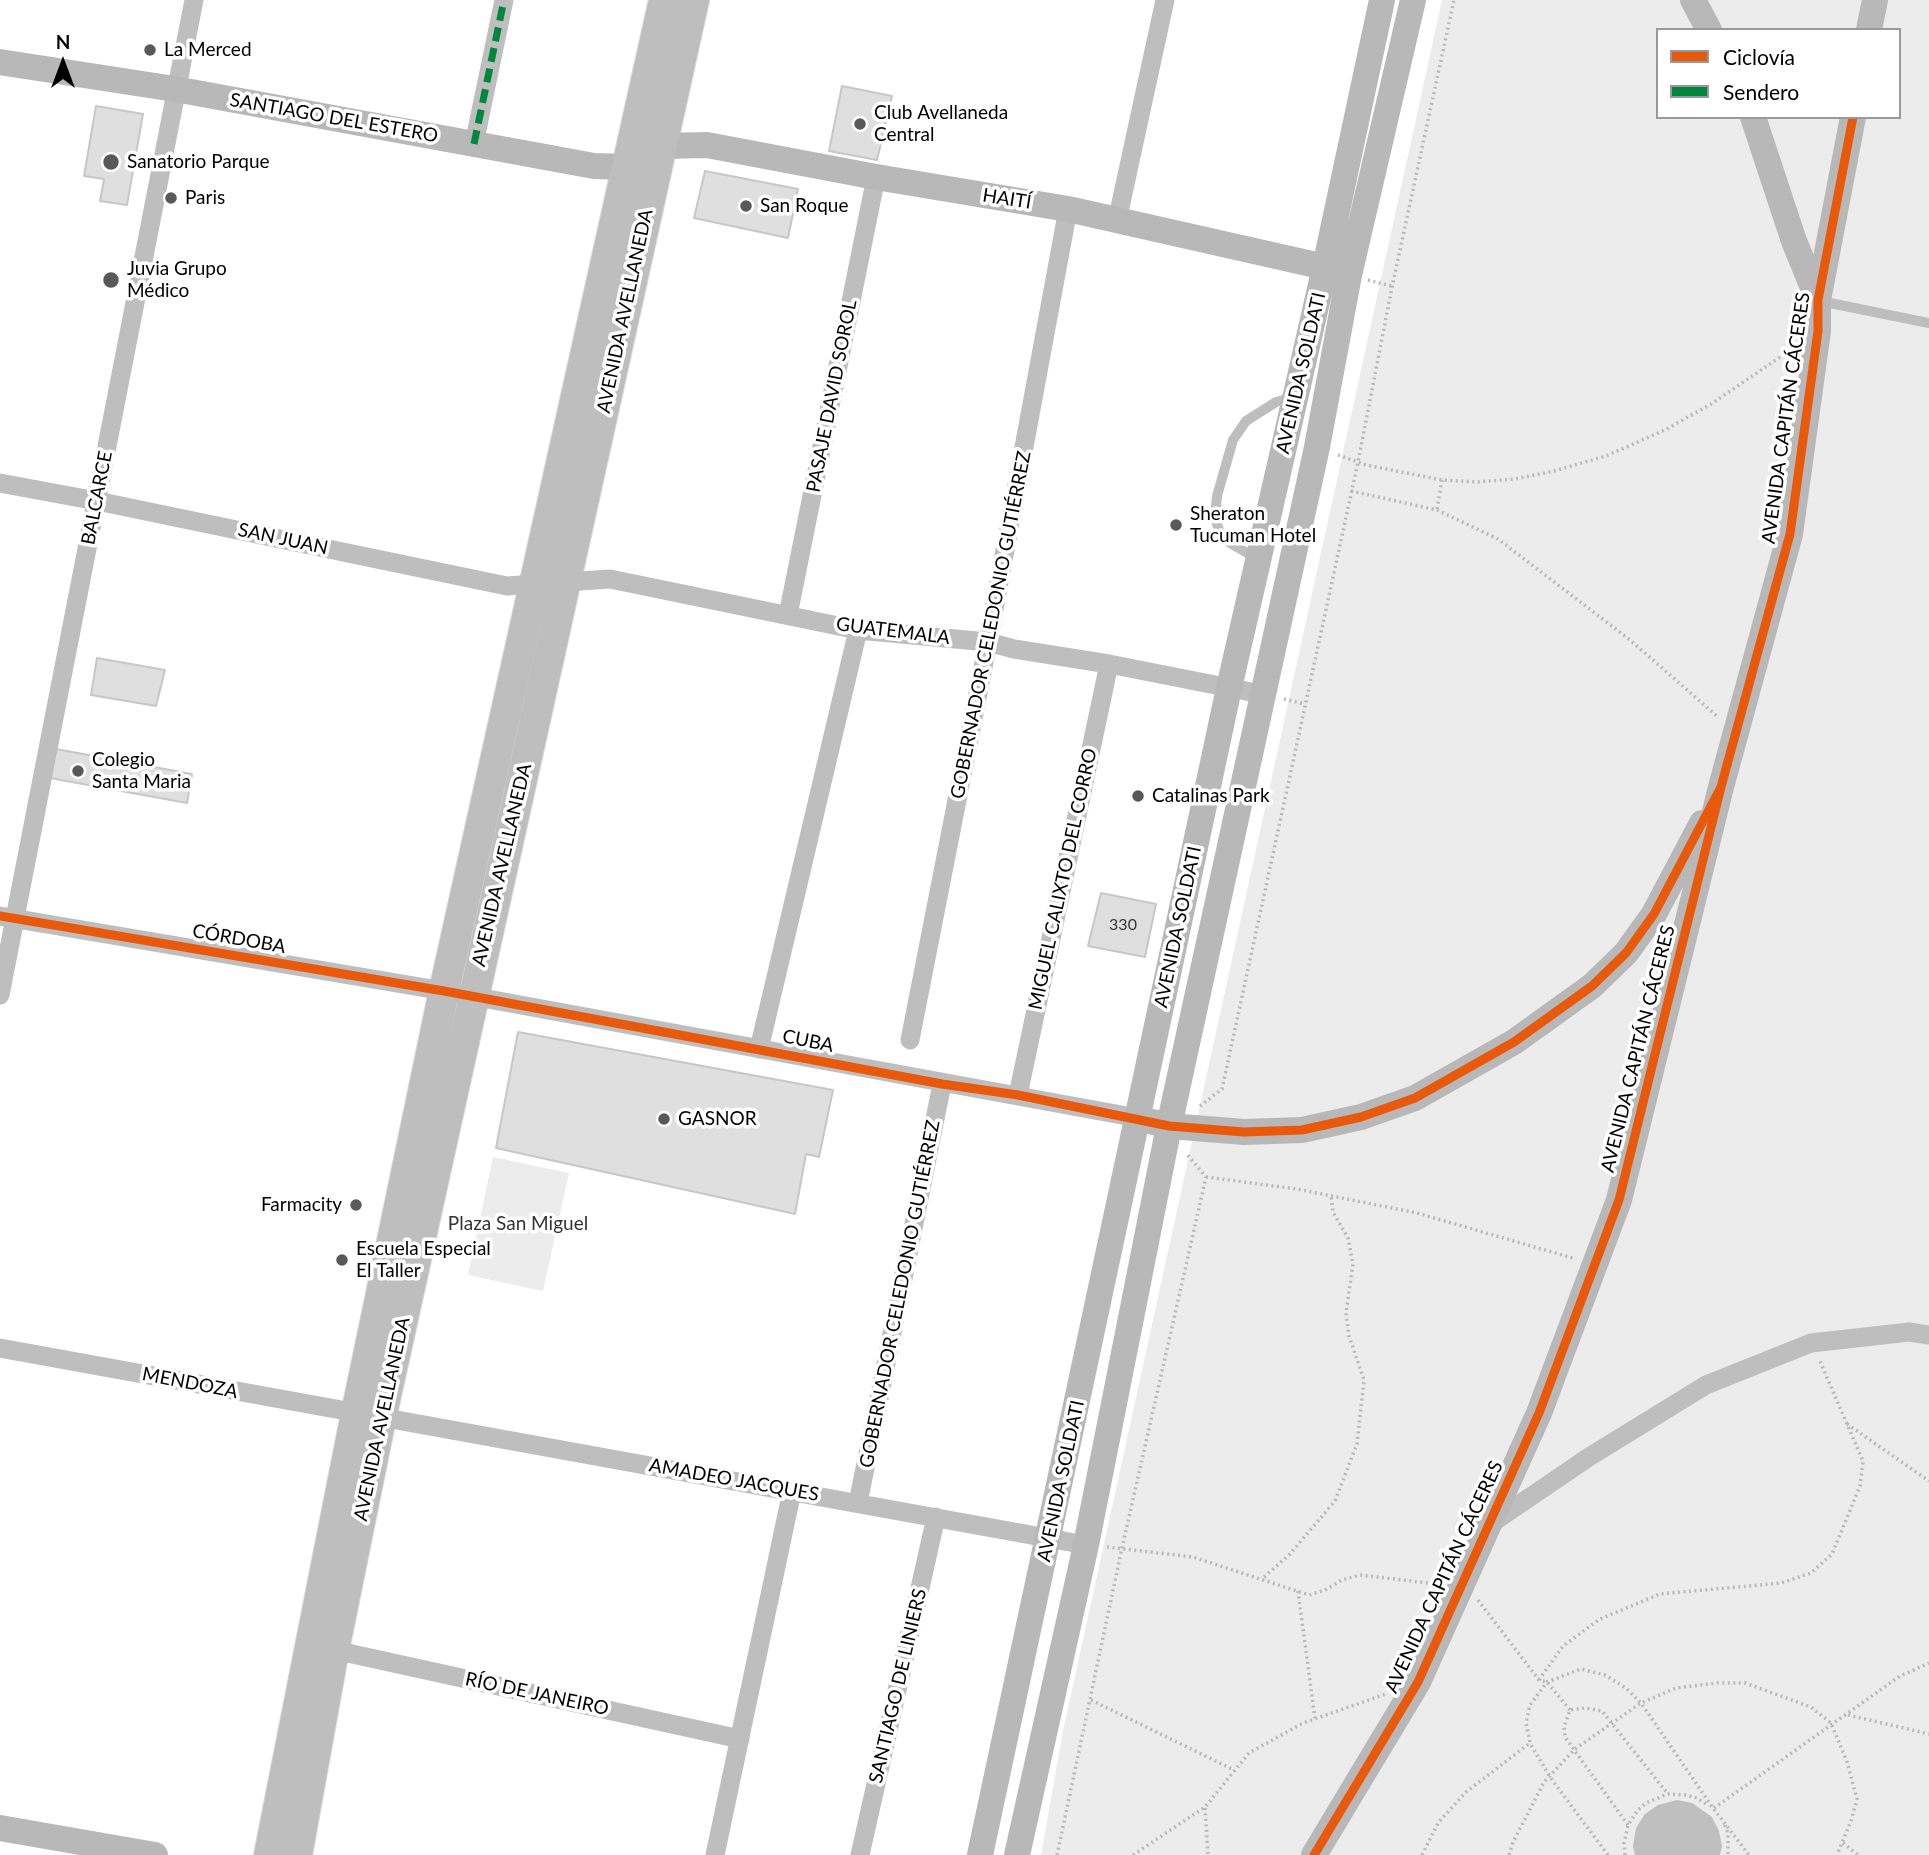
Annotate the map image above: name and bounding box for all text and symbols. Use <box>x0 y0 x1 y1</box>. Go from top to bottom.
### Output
north arrow <box>28 28 98 98</box>
legend <box>1656 28 1901 119</box>
text: N <box>56 30 70 53</box>
place label: La Merced <box>164 39 252 61</box>
marker: La Merced <box>142 42 158 58</box>
text: Ciclovía <box>1723 44 1795 69</box>
text: Sendero <box>1723 79 1799 104</box>
street label: SANTIAGO DEL ESTERO <box>228 88 440 148</box>
place label: Club Avellaneda Central <box>874 102 1008 146</box>
marker: Club Avellaneda Central <box>852 116 868 132</box>
place label: Sanatorio Parque <box>127 151 270 173</box>
marker: Sanatorio Parque <box>101 152 121 172</box>
street label: HAITÍ <box>981 184 1033 214</box>
place label: Paris <box>185 187 225 209</box>
marker: Paris <box>163 190 179 206</box>
place label: San Roque <box>760 195 848 217</box>
marker: San Roque <box>738 198 754 214</box>
street label: AVENIDA AVELLANEDA <box>592 207 658 415</box>
place label: Juvia Grupo Médico <box>127 258 227 302</box>
marker: Juvia Grupo Médico <box>101 270 121 290</box>
street label: AVENIDA SOLDATI <box>1271 290 1331 456</box>
street label: AVENIDA CAPITÁN CÁCERES <box>1757 291 1815 545</box>
street label: PASAJE DAVID SOROL <box>802 298 862 494</box>
street label: BALCARCE <box>77 449 117 547</box>
street label: GOBERNADOR CELEDONIO GUTIÉRREZ <box>946 449 1036 801</box>
place label: Sheraton Tucuman Hotel <box>1190 503 1316 547</box>
marker: Sheraton Tucuman Hotel <box>1168 517 1184 533</box>
street label: SAN JUAN <box>236 518 330 560</box>
street label: GUATEMALA <box>835 613 951 649</box>
street label: MIGUEL CALIXTO DEL CORRO <box>1024 746 1102 1012</box>
place label: Colegio Santa Maria <box>92 749 191 793</box>
street label: AVENIDA AVELLANEDA <box>468 761 536 969</box>
marker: Colegio Santa Maria <box>70 763 86 779</box>
place label: Catalinas Park <box>1152 785 1270 807</box>
marker: Catalinas Park <box>1130 788 1146 804</box>
street label: AVENIDA SOLDATI <box>1150 844 1206 1010</box>
house number: 330 <box>1109 915 1137 935</box>
street label: CÓRDOBA <box>191 920 287 958</box>
street label: AVENIDA CAPITÁN CÁCERES <box>1596 923 1680 1175</box>
street label: CUBA <box>780 1025 836 1057</box>
place label: GASNOR <box>678 1108 757 1130</box>
marker: GASNOR <box>656 1111 672 1127</box>
street label: GOBERNADOR CELEDONIO GUTIÉRREZ <box>855 1118 945 1470</box>
place label: Farmacity <box>261 1194 342 1216</box>
marker: Farmacity <box>348 1197 364 1213</box>
park label: Plaza San Miguel <box>448 1213 588 1235</box>
place label: Escuela Especial El Taller <box>356 1238 491 1282</box>
marker: Escuela Especial El Taller <box>334 1252 350 1268</box>
street label: AVENIDA AVELLANEDA <box>349 1315 415 1523</box>
street label: MENDOZA <box>140 1363 240 1403</box>
street label: AVENIDA SOLDATI <box>1033 1398 1089 1564</box>
street label: AMADEO JACQUES <box>647 1454 821 1506</box>
street label: AVENIDA CAPITÁN CÁCERES <box>1380 1457 1508 1697</box>
street label: SANTIAGO DE LINIERS <box>865 1587 931 1785</box>
street label: RÍO DE JANEIRO <box>463 1668 611 1720</box>

